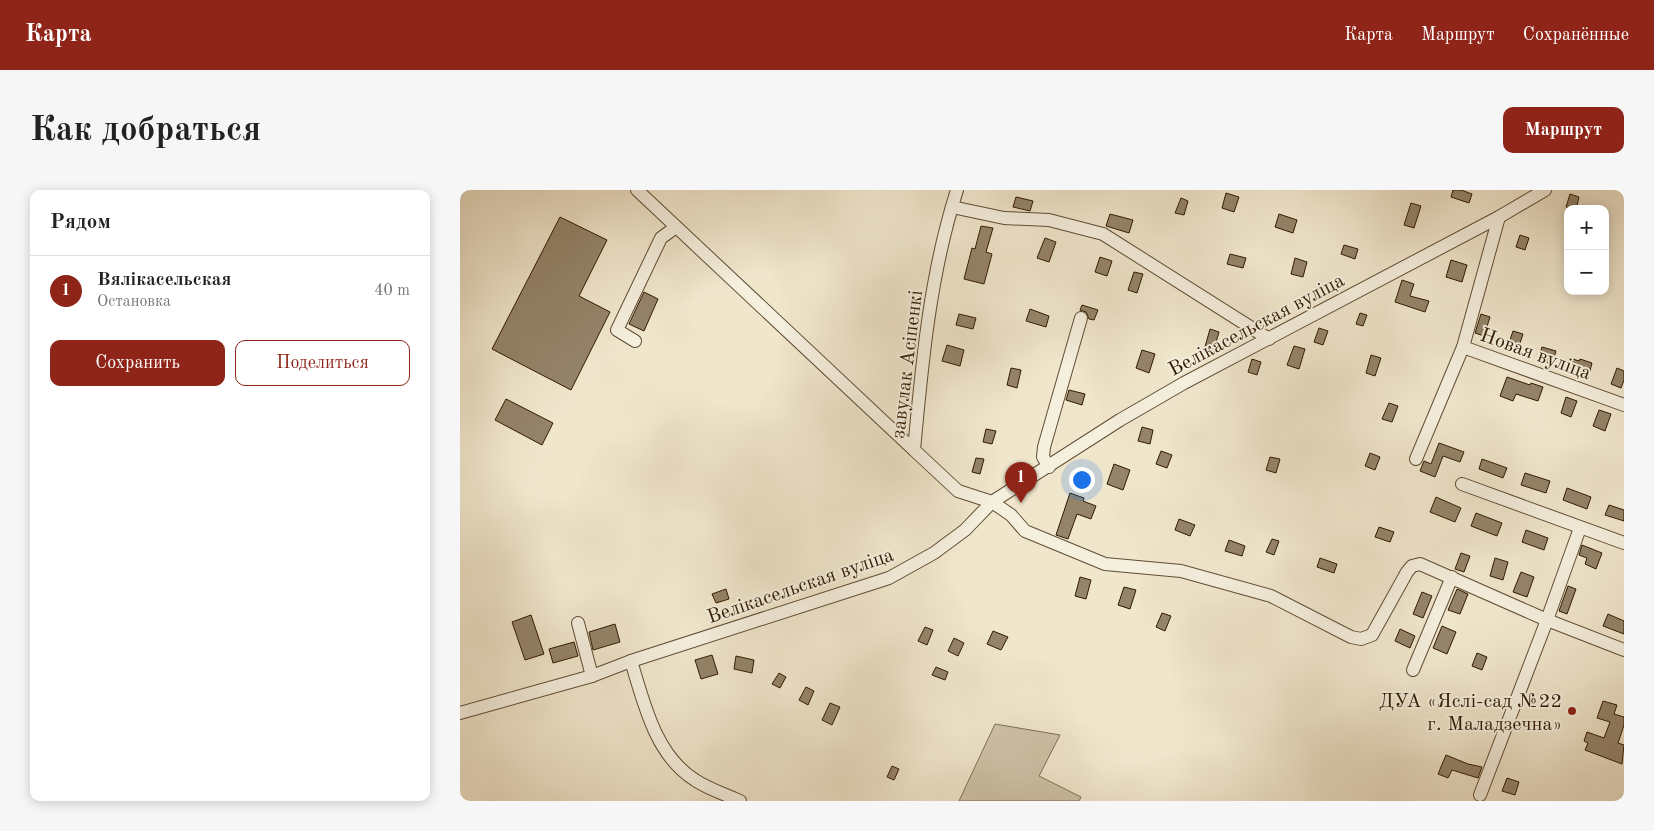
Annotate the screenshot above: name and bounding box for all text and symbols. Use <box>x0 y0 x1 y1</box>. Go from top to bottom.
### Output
text: Карта <box>25 23 92 47</box>
text: Карта <box>1344 26 1393 44</box>
text: Маршрут <box>1421 26 1495 44</box>
text: Сохранённые <box>1523 26 1629 44</box>
button: Маршрут <box>1503 107 1624 153</box>
text: Как добраться <box>30 113 261 148</box>
map controls <box>1564 205 1609 295</box>
button: + <box>1564 205 1609 250</box>
text: Рядом <box>50 212 111 233</box>
button: − <box>1564 250 1609 295</box>
text: Вялікасельская <box>97 271 232 290</box>
street label: Велікасельская вуліца <box>1166 271 1348 381</box>
text: 1 <box>61 283 71 299</box>
text: 40 m <box>374 283 410 299</box>
street label: завулак Асіпенкі <box>889 289 927 440</box>
text: Остановка <box>97 294 171 310</box>
street label: Новая вуліца <box>1477 326 1594 384</box>
button: Сохранить <box>50 340 225 386</box>
button: Поделиться <box>235 340 410 386</box>
pin: 1 <box>1005 462 1037 503</box>
your location <box>1069 467 1095 493</box>
street label: Велікасельская вуліца <box>705 546 897 628</box>
place label: ДУА «Яслі-сад №22 г. Маладзечна» <box>1379 692 1562 735</box>
marker: ДУА «Яслі-сад №22 г. Маладзечна» <box>1566 705 1578 717</box>

